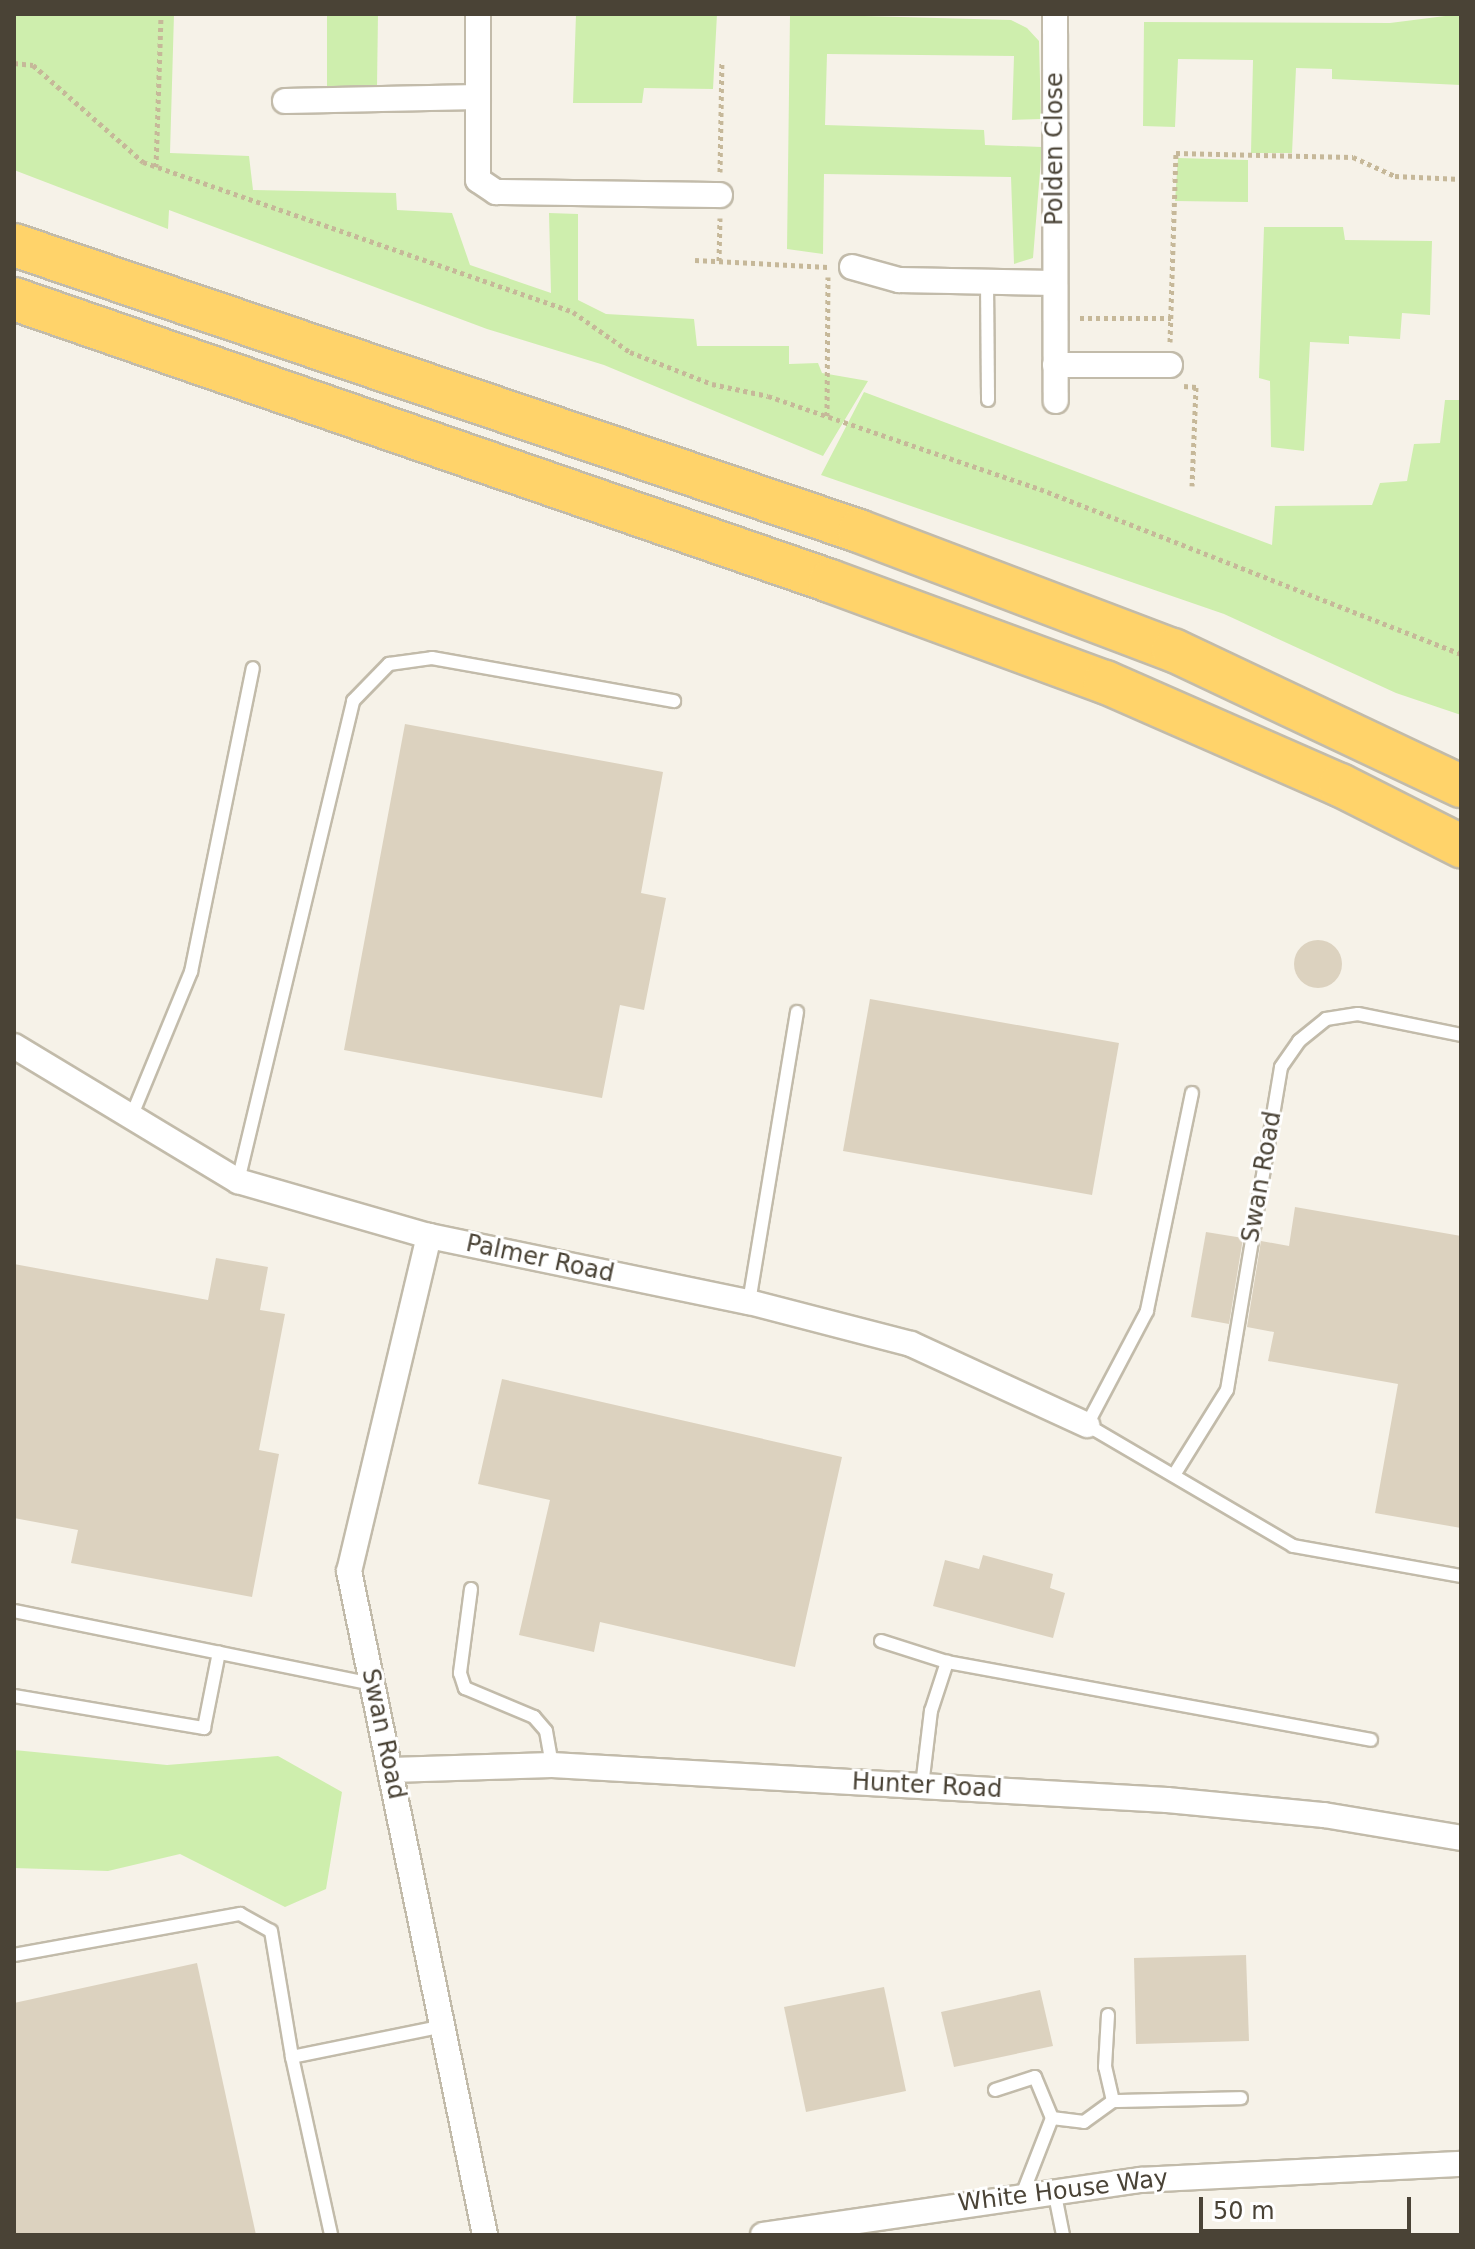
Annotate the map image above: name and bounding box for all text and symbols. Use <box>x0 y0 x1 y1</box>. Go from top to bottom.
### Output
street label: Polden Close <box>1041 72 1069 226</box>
street label: Swan Road <box>1236 1109 1288 1245</box>
street label: Palmer Road <box>463 1229 617 1289</box>
street label: Swan Road <box>355 1666 411 1802</box>
street label: Hunter Road <box>851 1768 1003 1804</box>
street label: White House Way <box>956 2164 1170 2218</box>
scale bar <box>1203 2181 1415 2231</box>
text: 50 m <box>1213 2197 1275 2225</box>

